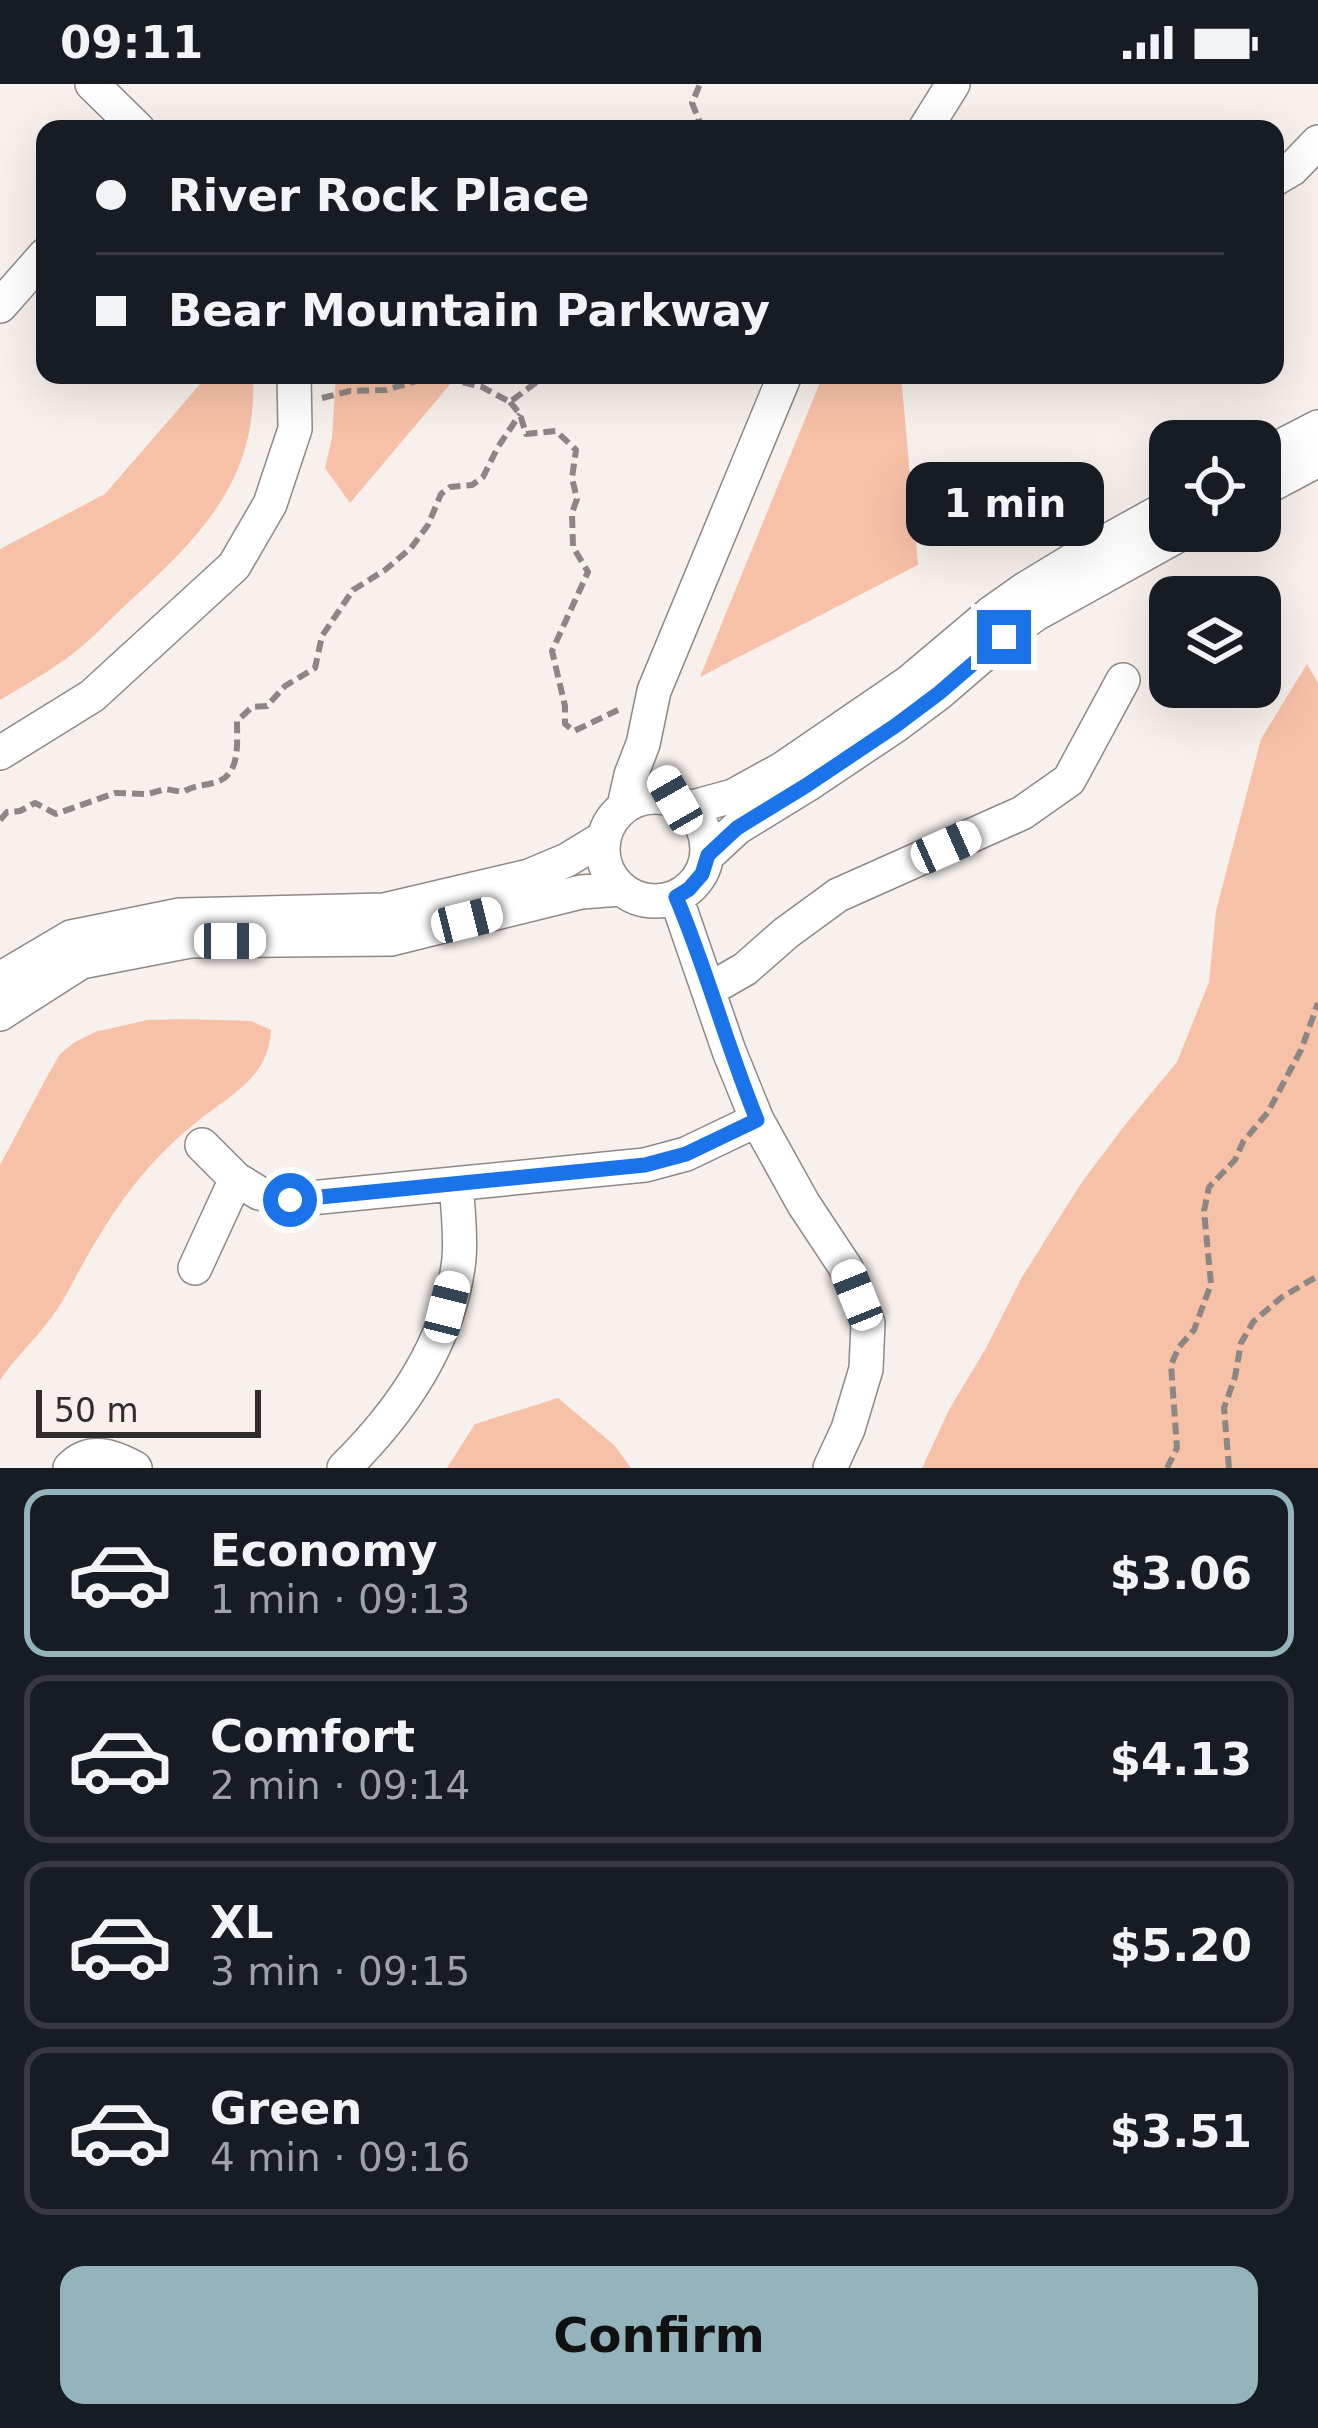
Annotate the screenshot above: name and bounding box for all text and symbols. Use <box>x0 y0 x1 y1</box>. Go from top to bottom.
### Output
text: 09:11 <box>60 16 203 69</box>
text: River Rock Place <box>168 169 590 222</box>
text: Bear Mountain Parkway <box>168 284 770 337</box>
map controls <box>1149 420 1281 708</box>
button: locate <box>1149 420 1281 552</box>
callout: 1 min <box>905 463 1103 547</box>
text: 1 min <box>944 481 1066 526</box>
button: layers <box>1149 576 1281 708</box>
route end <box>977 610 1031 664</box>
car <box>641 760 709 840</box>
car <box>906 816 986 878</box>
car <box>428 894 506 946</box>
car <box>194 923 266 959</box>
route start <box>263 1173 317 1227</box>
car <box>827 1255 887 1335</box>
car <box>421 1268 473 1346</box>
scale bar <box>36 1384 261 1437</box>
text: 50 m <box>54 1391 139 1430</box>
icon: car <box>66 1519 174 1627</box>
text: Economy <box>210 1524 438 1577</box>
text: $3.06 <box>1110 1547 1252 1600</box>
text: 1 min · 09:13 <box>210 1577 470 1622</box>
icon: car <box>66 1705 174 1813</box>
text: Comfort <box>210 1710 415 1763</box>
text: $4.13 <box>1110 1733 1252 1786</box>
text: 2 min · 09:14 <box>210 1763 470 1808</box>
icon: car <box>66 1891 174 1999</box>
text: XL <box>210 1896 273 1949</box>
text: $5.20 <box>1110 1919 1252 1972</box>
text: 3 min · 09:15 <box>210 1949 470 1994</box>
icon: car <box>66 2077 174 2185</box>
text: Green <box>210 2082 362 2135</box>
text: $3.51 <box>1110 2105 1252 2158</box>
text: 4 min · 09:16 <box>210 2135 470 2180</box>
button: Confirm <box>60 2266 1258 2404</box>

